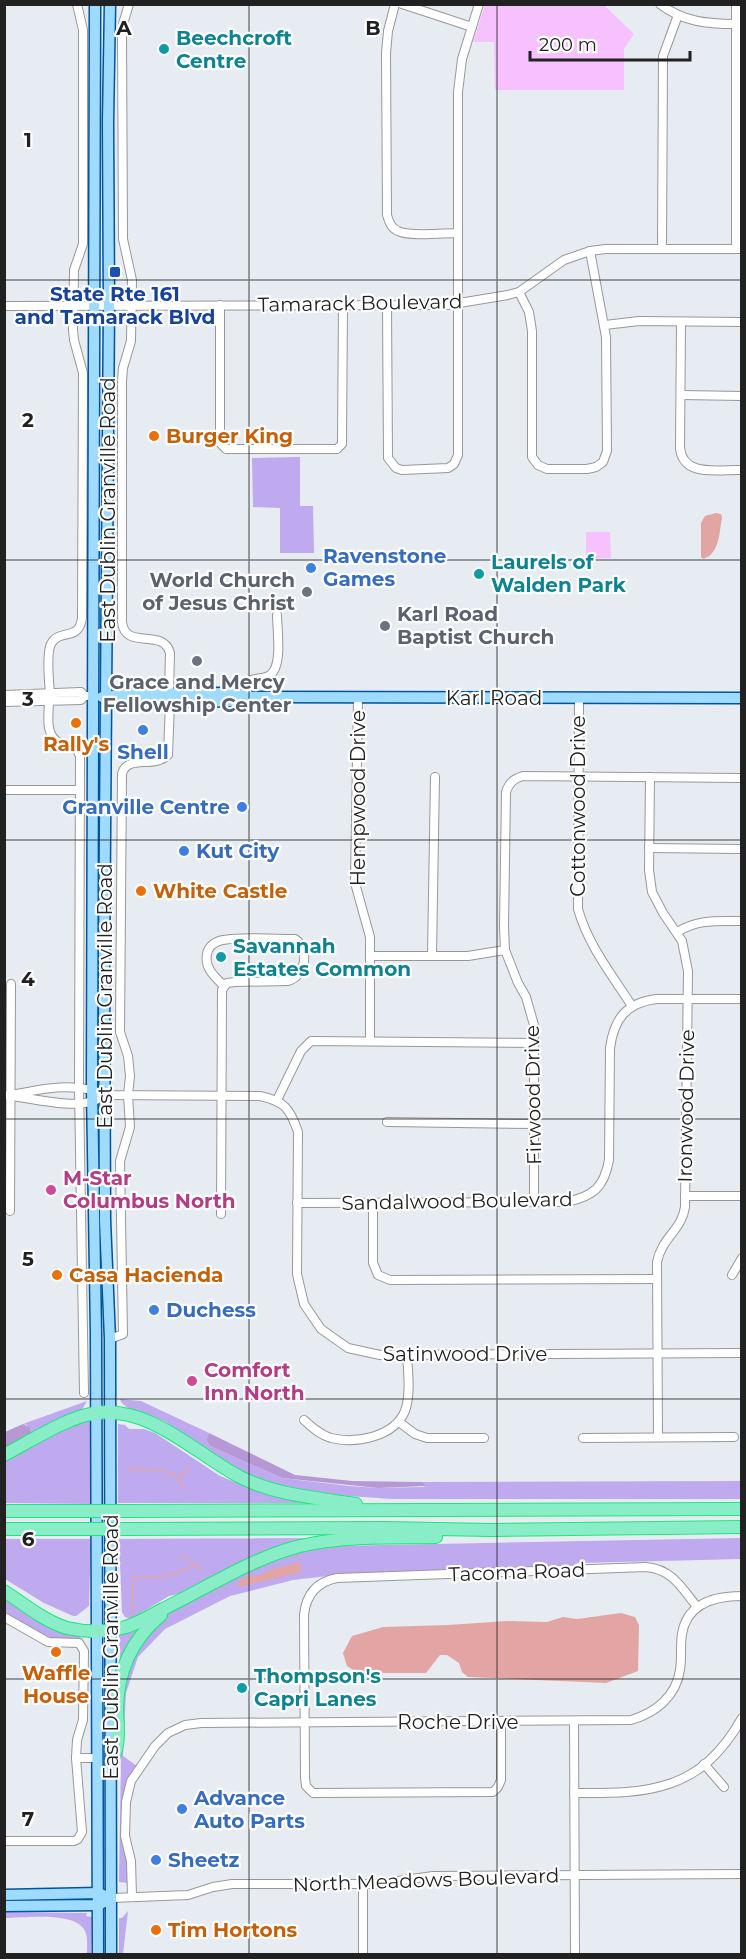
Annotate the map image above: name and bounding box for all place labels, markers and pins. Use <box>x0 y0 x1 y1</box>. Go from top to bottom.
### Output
place label: Beechcroft Centre <box>176 26 292 73</box>
marker: Beechcroft Centre <box>157 42 171 56</box>
marker: State Rte 161 and Tamarack Blvd <box>108 265 122 279</box>
place label: State Rte 161 and Tamarack Blvd <box>15 282 215 329</box>
place label: Burger King <box>166 424 293 448</box>
marker: Burger King <box>147 429 161 443</box>
place label: Ravenstone Games <box>323 544 446 591</box>
place label: Laurels of Walden Park <box>491 550 627 597</box>
marker: Ravenstone Games <box>304 561 318 575</box>
marker: Laurels of Walden Park <box>472 567 486 581</box>
place label: World Church of Jesus Christ <box>142 568 295 615</box>
marker: World Church of Jesus Christ <box>300 585 314 599</box>
place label: Karl Road Baptist Church <box>397 602 554 649</box>
marker: Karl Road Baptist Church <box>378 619 392 633</box>
marker: Grace and Mercy Fellowship Center <box>190 654 204 668</box>
place label: Grace and Mercy Fellowship Center <box>103 670 292 717</box>
marker: Rally's <box>69 716 83 730</box>
marker: Shell <box>136 723 150 737</box>
place label: Rally's <box>43 732 109 756</box>
place label: Shell <box>117 740 169 764</box>
place label: Granville Centre <box>62 795 230 819</box>
marker: Granville Centre <box>235 800 249 814</box>
place label: Kut City <box>196 839 280 863</box>
marker: Kut City <box>177 844 191 858</box>
place label: White Castle <box>153 879 287 903</box>
marker: White Castle <box>134 884 148 898</box>
place label: Savannah Estates Common <box>233 934 411 981</box>
marker: Savannah Estates Common <box>214 950 228 964</box>
place label: M-Star Columbus North <box>63 1166 235 1213</box>
marker: M-Star Columbus North <box>44 1183 58 1197</box>
place label: Casa Hacienda <box>69 1263 223 1287</box>
marker: Casa Hacienda <box>50 1268 64 1282</box>
place label: Duchess <box>166 1298 256 1322</box>
marker: Duchess <box>147 1303 161 1317</box>
place label: Comfort Inn North <box>204 1358 305 1405</box>
marker: Comfort Inn North <box>185 1374 199 1388</box>
marker: Waffle House <box>49 1645 63 1659</box>
place label: Waffle House <box>22 1661 90 1708</box>
place label: Thompson's Capri Lanes <box>254 1664 381 1711</box>
marker: Thompson's Capri Lanes <box>235 1681 249 1695</box>
place label: Advance Auto Parts <box>193 1786 305 1833</box>
marker: Advance Auto Parts <box>175 1802 189 1816</box>
place label: Sheetz <box>168 1848 240 1872</box>
marker: Sheetz <box>149 1853 163 1867</box>
place label: Tim Hortons <box>168 1918 297 1942</box>
marker: Tim Hortons <box>149 1923 163 1937</box>

